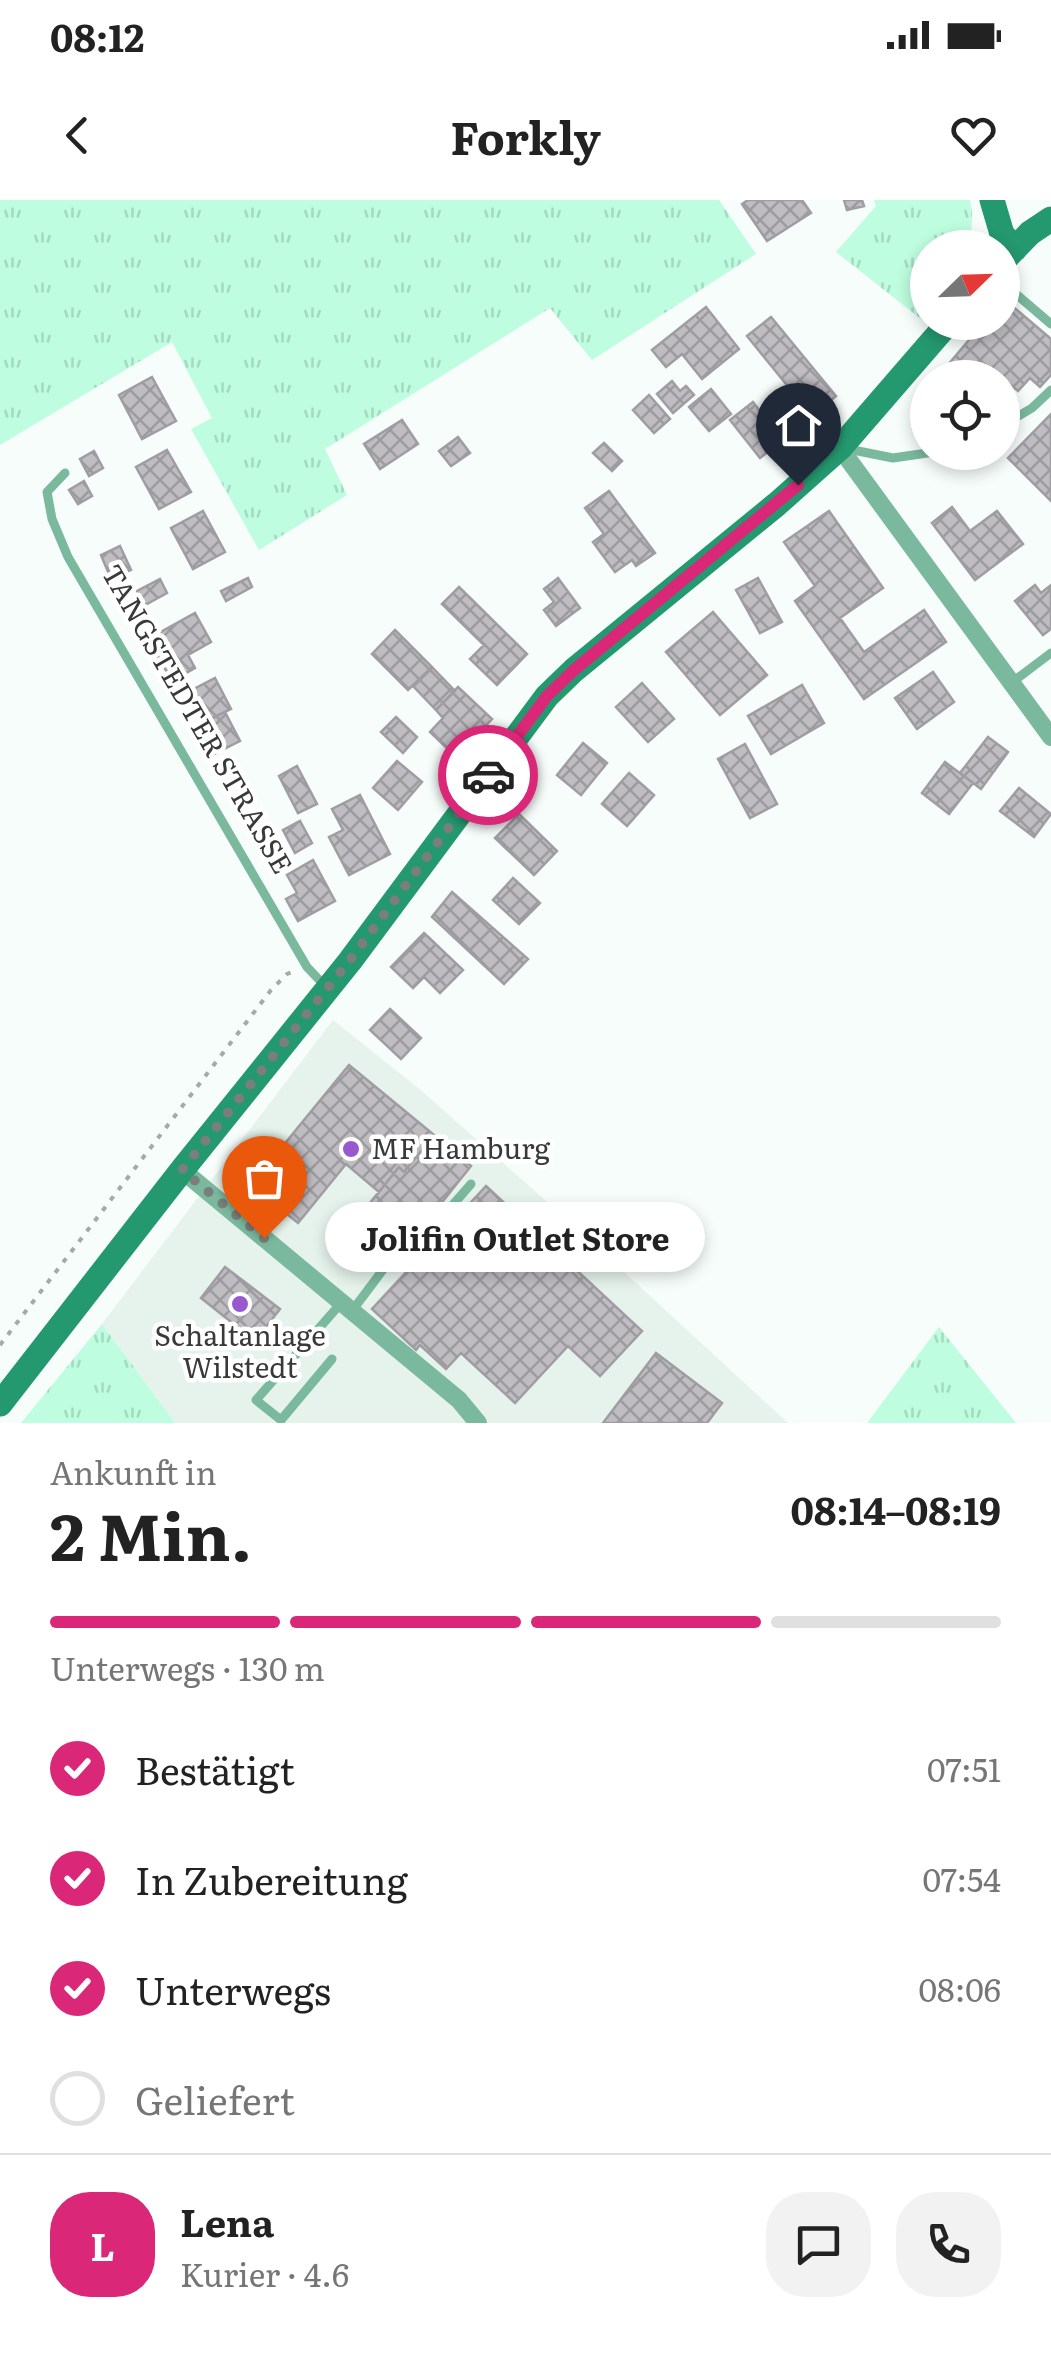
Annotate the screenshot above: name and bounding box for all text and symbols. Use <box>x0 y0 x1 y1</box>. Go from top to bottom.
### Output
text: 08:12 <box>50 7 144 64</box>
text: Forkly <box>450 102 601 169</box>
icon: back <box>50 108 105 163</box>
icon: heart <box>946 108 1001 163</box>
north arrow <box>910 230 1020 340</box>
map controls <box>910 230 1020 470</box>
button: locate <box>910 360 1020 470</box>
pin <box>756 383 841 486</box>
icon: home <box>771 398 826 453</box>
street label: TANGSTEDTER STRASSE <box>93 555 305 881</box>
courier <box>438 725 538 825</box>
icon: car <box>461 748 516 803</box>
place label: MF Hamburg <box>371 1126 550 1168</box>
pin <box>222 1136 307 1239</box>
marker: MF Hamburg <box>340 1138 362 1160</box>
icon: bag <box>237 1151 292 1206</box>
callout: Jolifin Outlet Store <box>324 1203 704 1273</box>
text: Jolifin Outlet Store <box>360 1213 670 1261</box>
marker: Schaltanlage Wilstedt <box>229 1293 251 1315</box>
place label: Schaltanlage Wilstedt <box>154 1313 326 1387</box>
text: Ankunft in <box>50 1447 217 1495</box>
text: 08:14–08:19 <box>791 1480 1001 1537</box>
text: 2 Min. <box>50 1484 252 1581</box>
text: Unterwegs · 130 m <box>50 1643 325 1691</box>
text: Bestätigt <box>135 1740 295 1797</box>
icon: check <box>50 1741 105 1796</box>
text: 07:51 <box>927 1744 1001 1792</box>
text: In Zubereitung <box>135 1850 408 1907</box>
icon: check <box>50 1851 105 1906</box>
text: 07:54 <box>922 1854 1001 1902</box>
text: Unterwegs <box>135 1960 331 2017</box>
icon: check <box>50 1961 105 2016</box>
text: 08:06 <box>919 1964 1001 2012</box>
text: Geliefert <box>135 2070 295 2127</box>
text: Lena <box>180 2192 274 2249</box>
button: chat <box>766 2192 871 2297</box>
button: phone <box>896 2192 1001 2297</box>
text: L <box>90 2216 115 2273</box>
text: Kurier · 4.6 <box>180 2249 349 2297</box>

